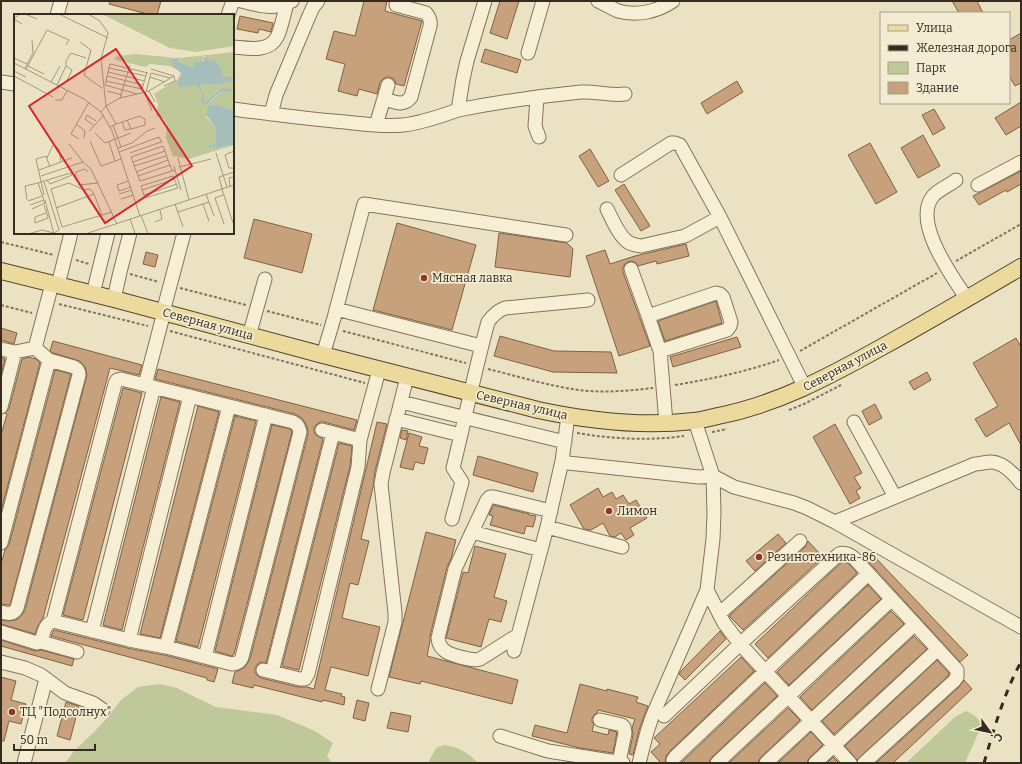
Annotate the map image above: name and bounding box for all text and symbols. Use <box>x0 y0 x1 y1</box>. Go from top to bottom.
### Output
legend <box>880 12 1010 104</box>
inset map <box>14 14 234 234</box>
text: Улица <box>916 21 953 35</box>
text: Железная дорога <box>916 41 1017 55</box>
text: Парк <box>916 61 946 75</box>
text: Здание <box>916 81 959 95</box>
place label: Мясная лавка <box>432 271 513 285</box>
marker: Мясная лавка <box>419 273 429 283</box>
street label: Северная улица <box>161 305 255 343</box>
street label: Северная улица <box>800 338 890 394</box>
street label: Северная улица <box>475 388 569 422</box>
place label: Лимон <box>617 504 657 518</box>
marker: Лимон <box>604 506 614 516</box>
place label: Резинотехника-86 <box>767 550 876 564</box>
marker: Резинотехника-86 <box>754 552 764 562</box>
place label: ТЦ "Подсолнух" <box>20 705 111 719</box>
marker: ТЦ "Подсолнух" <box>7 707 17 717</box>
north arrow <box>970 712 1010 752</box>
scale bar <box>14 726 95 752</box>
text: С <box>991 731 1005 744</box>
text: 50 m <box>20 733 49 747</box>

